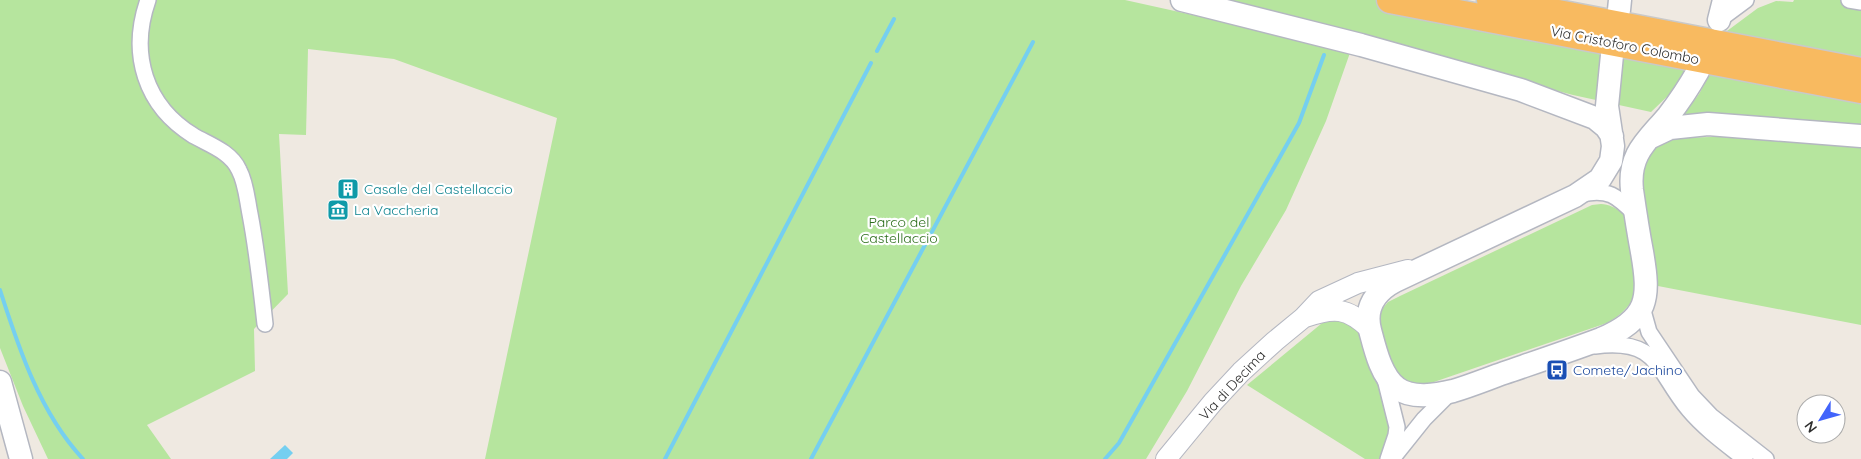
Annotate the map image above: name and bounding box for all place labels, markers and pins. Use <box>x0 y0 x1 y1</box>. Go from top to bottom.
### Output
building icon: Casale del Castellaccio <box>336 177 360 201</box>
place label: Casale del Castellaccio <box>364 180 513 198</box>
museum icon: La Vaccheria <box>326 198 350 222</box>
place label: La Vaccheria <box>354 201 439 219</box>
bus stop icon: Comete/Jachino <box>1545 358 1569 382</box>
place label: Comete/Jachino <box>1573 361 1682 379</box>

